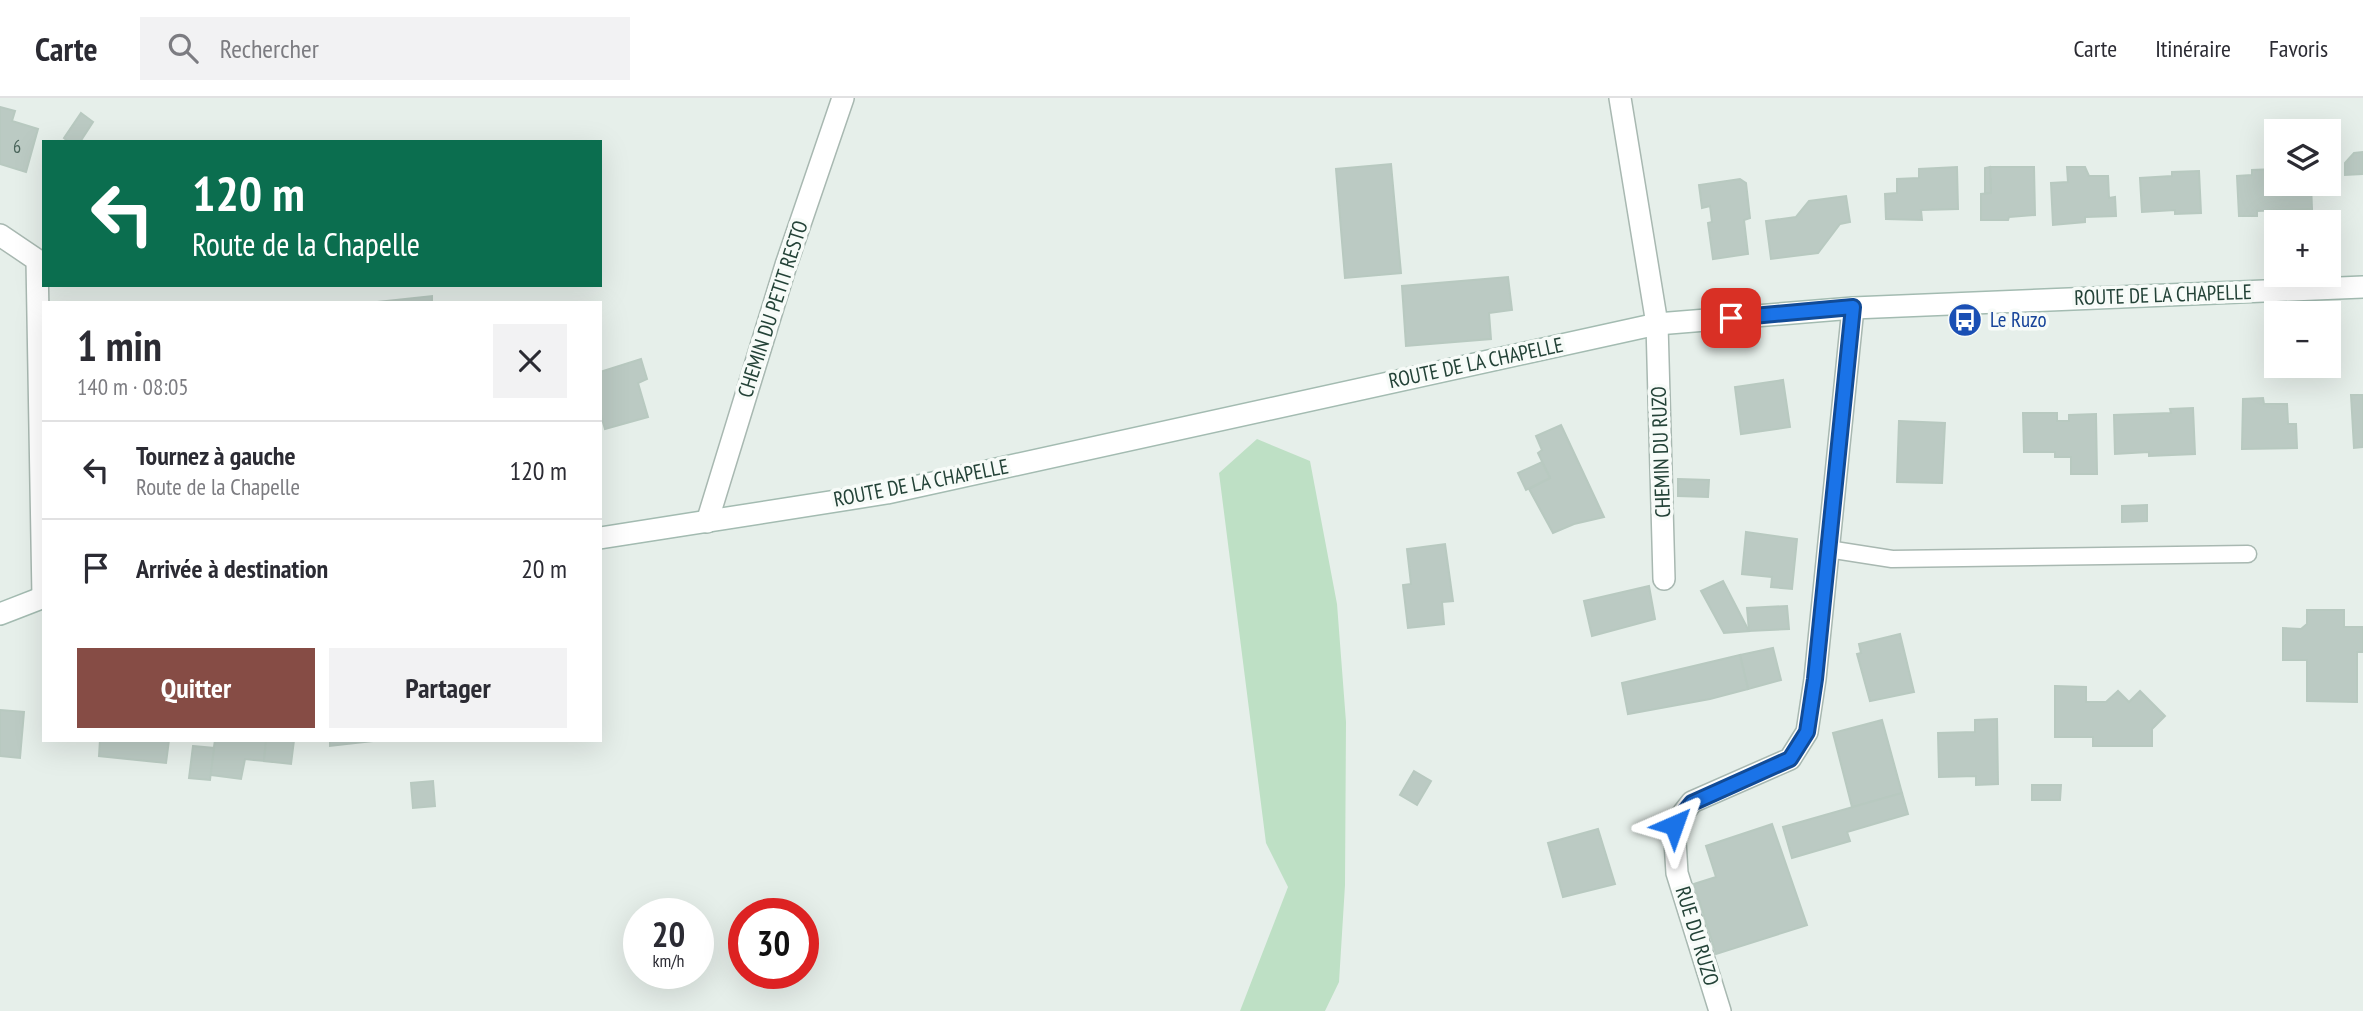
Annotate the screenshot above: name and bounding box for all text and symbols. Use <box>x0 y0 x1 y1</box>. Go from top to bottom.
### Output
search box <box>140 17 630 80</box>
text: Carte <box>35 27 98 70</box>
icon: search <box>164 29 202 67</box>
text: Rechercher <box>220 32 319 65</box>
text: Carte <box>2073 33 2117 64</box>
text: Itinéraire <box>2155 33 2231 64</box>
text: Favoris <box>2269 33 2328 64</box>
map controls <box>2264 119 2341 378</box>
button: layers <box>2264 119 2341 196</box>
house number: 6 <box>13 135 21 158</box>
text: 120 m <box>192 161 305 225</box>
icon: left <box>77 168 168 259</box>
button: + <box>2264 210 2341 287</box>
street label: CHEMIN DU PETIT RESTO <box>731 217 814 401</box>
text: Route de la Chapelle <box>192 223 420 265</box>
street label: ROUTE DE LA CHAPELLE <box>2074 278 2252 311</box>
pin <box>1701 288 1761 348</box>
icon: arrive <box>1712 299 1750 337</box>
bus stop icon: Le Ruzo <box>1946 301 1984 339</box>
button: − <box>2264 301 2341 378</box>
place label: Le Ruzo <box>1990 306 2047 333</box>
text: 1 min <box>77 318 162 373</box>
button: close <box>493 324 567 398</box>
street label: ROUTE DE LA CHAPELLE <box>1386 331 1566 394</box>
text: 140 m · 08:05 <box>77 372 189 401</box>
street label: CHEMIN DU RUZO <box>1645 386 1676 518</box>
text: Tournez à gauche <box>136 439 296 472</box>
icon: left <box>77 451 115 489</box>
street label: ROUTE DE LA CHAPELLE <box>831 452 1011 513</box>
text: 120 m <box>509 454 567 487</box>
text: Route de la Chapelle <box>136 472 300 501</box>
icon: arrive <box>77 549 115 587</box>
text: Arrivée à destination <box>136 552 328 585</box>
text: 20 m <box>521 552 567 585</box>
button: Quitter <box>77 648 315 728</box>
button: Partager <box>329 648 567 728</box>
position arrow <box>1637 788 1711 862</box>
street label: RUE DU RUZO <box>1670 883 1725 989</box>
speed limit sign: 30 <box>728 898 819 989</box>
text: 20 <box>652 911 685 957</box>
text: km/h <box>653 949 684 972</box>

